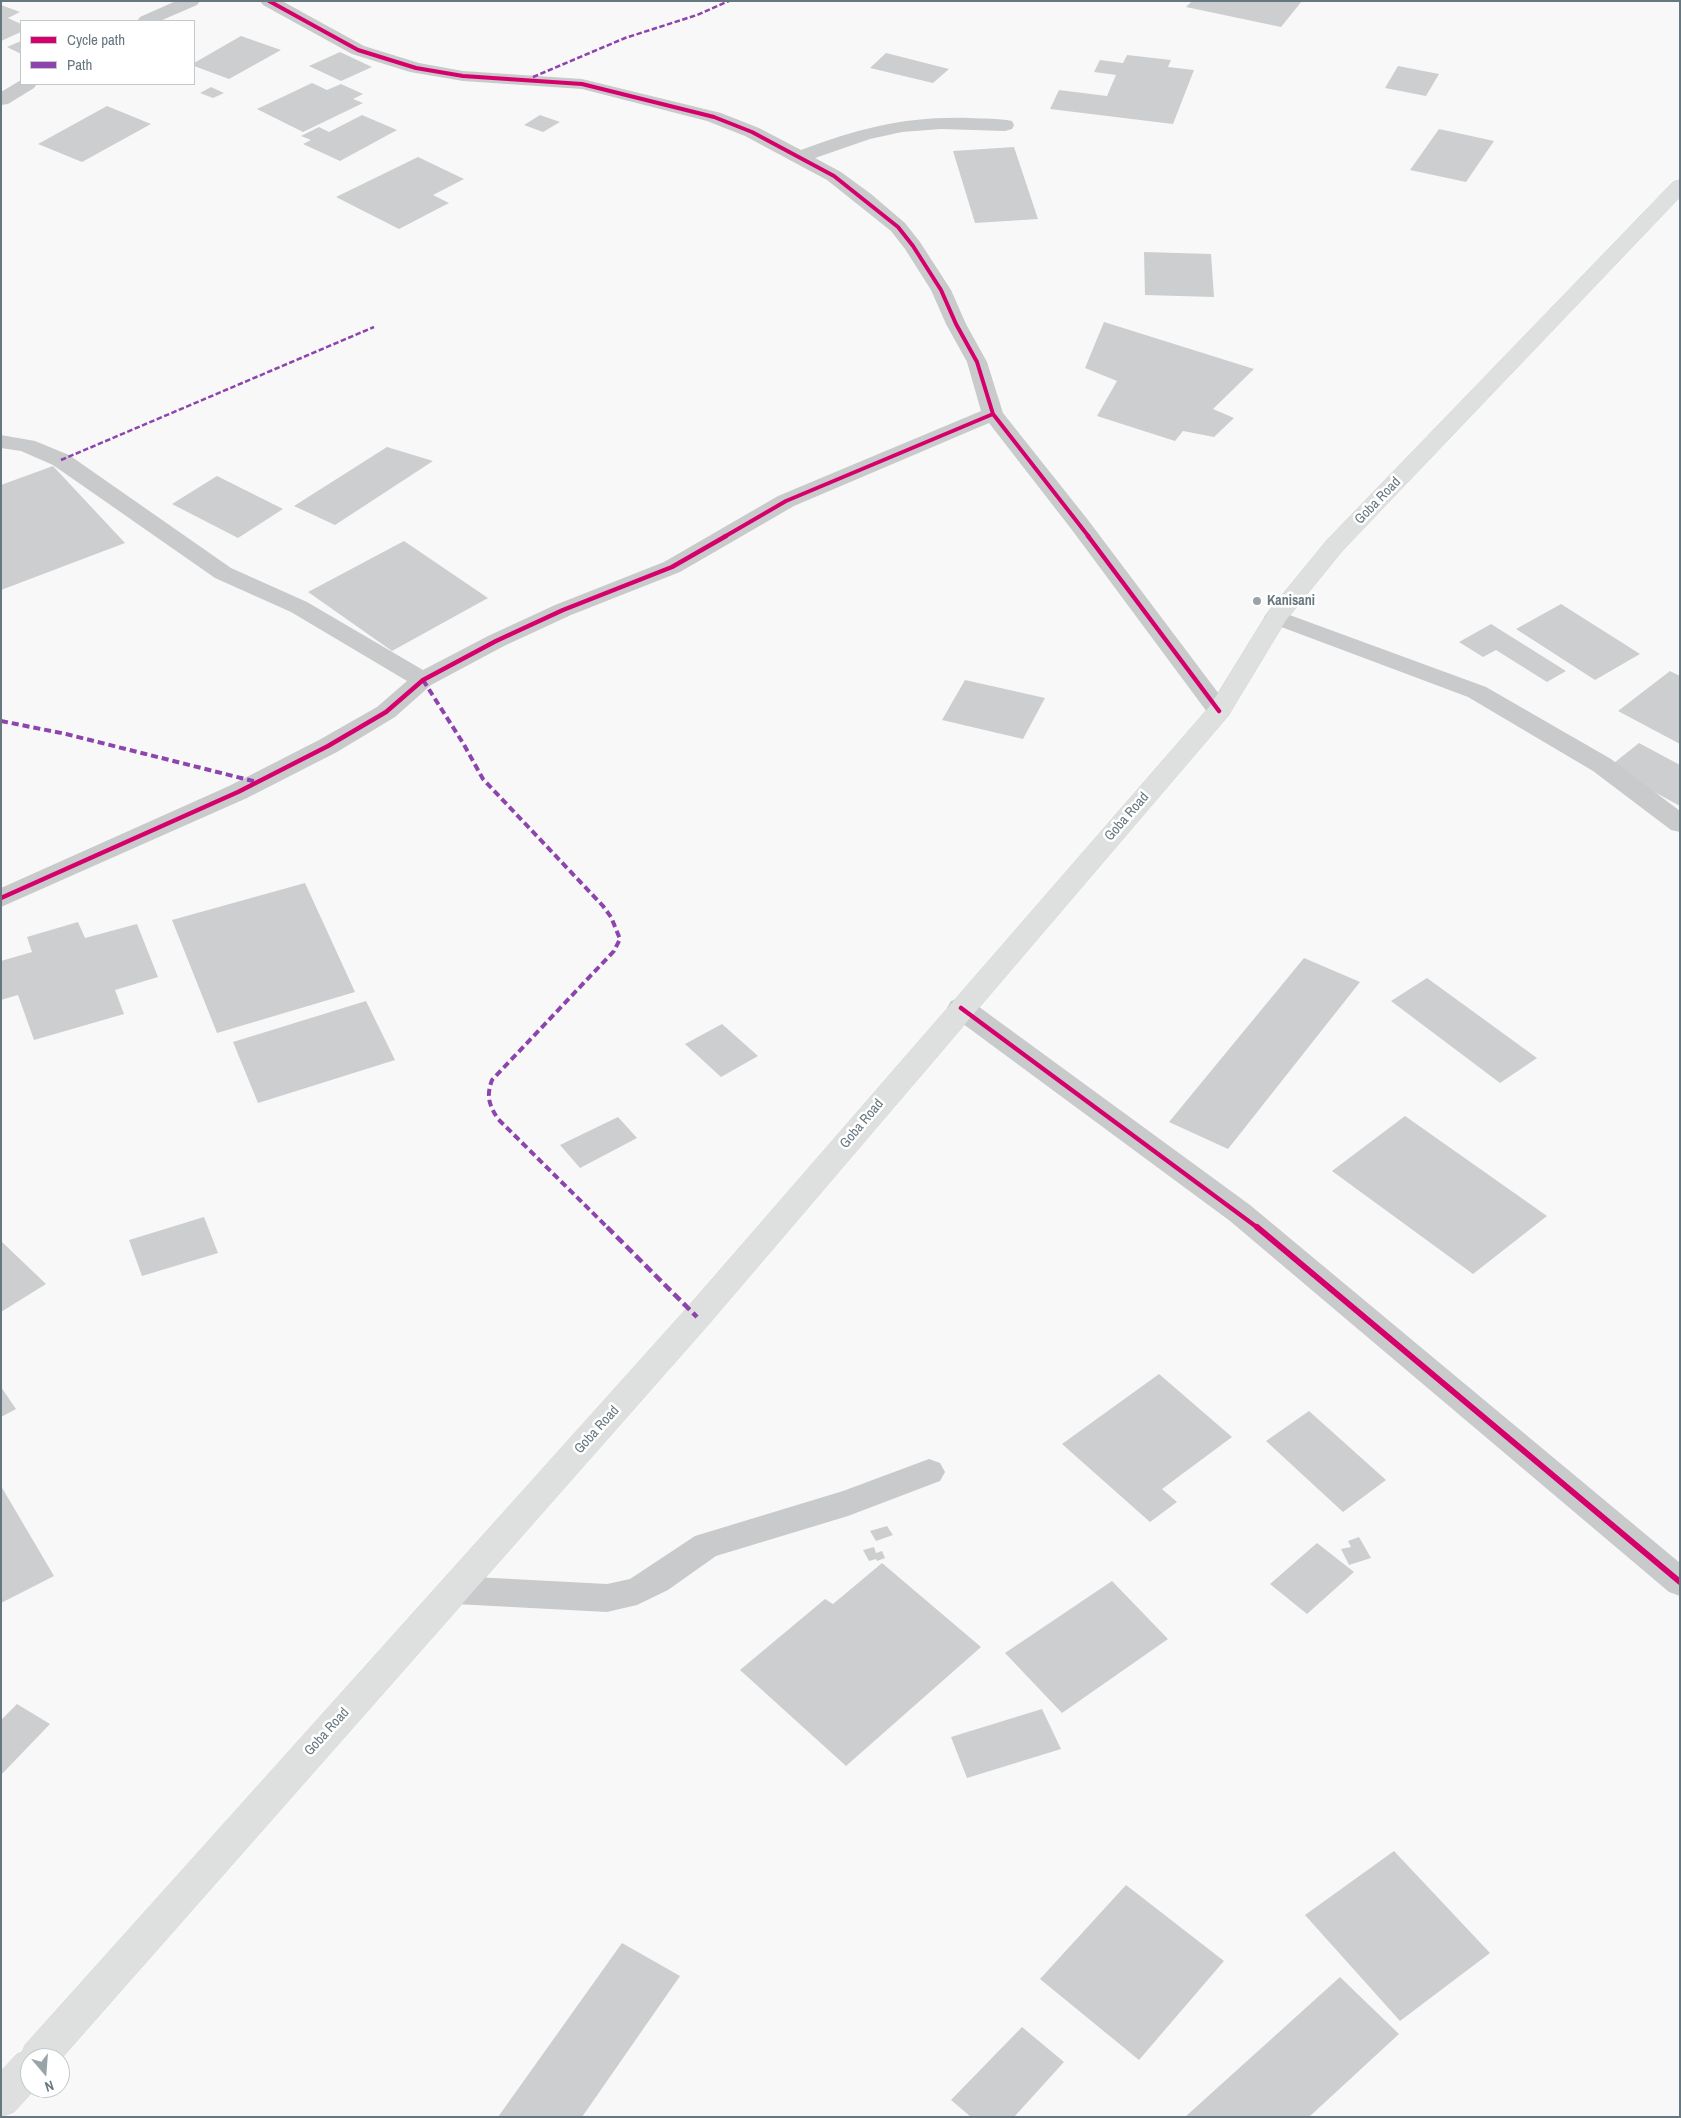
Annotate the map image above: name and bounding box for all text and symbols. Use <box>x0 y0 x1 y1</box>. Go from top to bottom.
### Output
legend <box>20 20 195 85</box>
text: Cycle path <box>67 29 125 50</box>
text: Path <box>67 54 92 75</box>
street label: Goba Road <box>1352 474 1404 528</box>
place label: Kanisani <box>1267 593 1315 609</box>
marker: Kanisani <box>1251 595 1263 607</box>
street label: Goba Road <box>1101 789 1153 845</box>
street label: Goba Road <box>837 1096 887 1152</box>
street label: Goba Road <box>571 1403 623 1457</box>
street label: Goba Road <box>301 1705 353 1759</box>
north arrow <box>20 2048 70 2098</box>
text: N <box>43 2076 56 2096</box>

